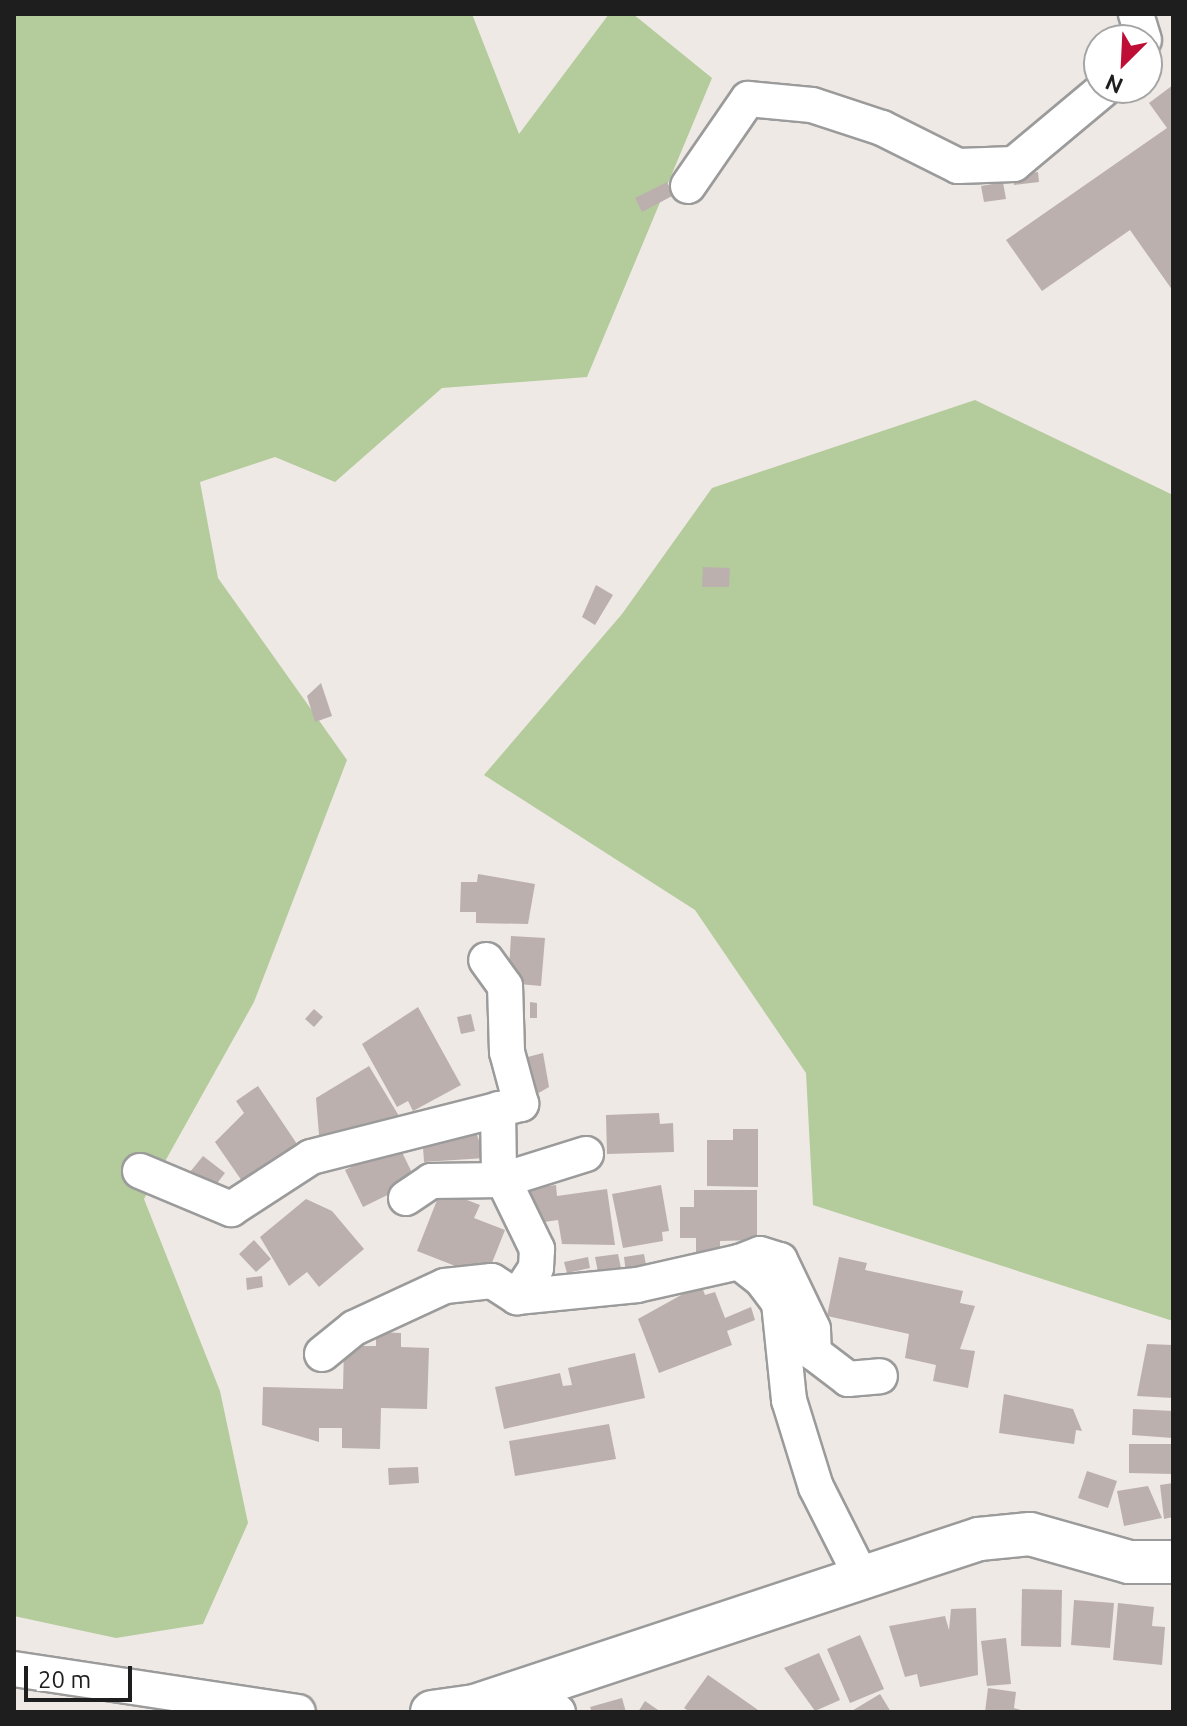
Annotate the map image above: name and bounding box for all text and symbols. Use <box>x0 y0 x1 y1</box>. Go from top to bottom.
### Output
north arrow <box>1083 24 1163 104</box>
text: N <box>1101 70 1126 99</box>
scale bar <box>28 1650 136 1700</box>
text: 20 m <box>38 1666 91 1693</box>

